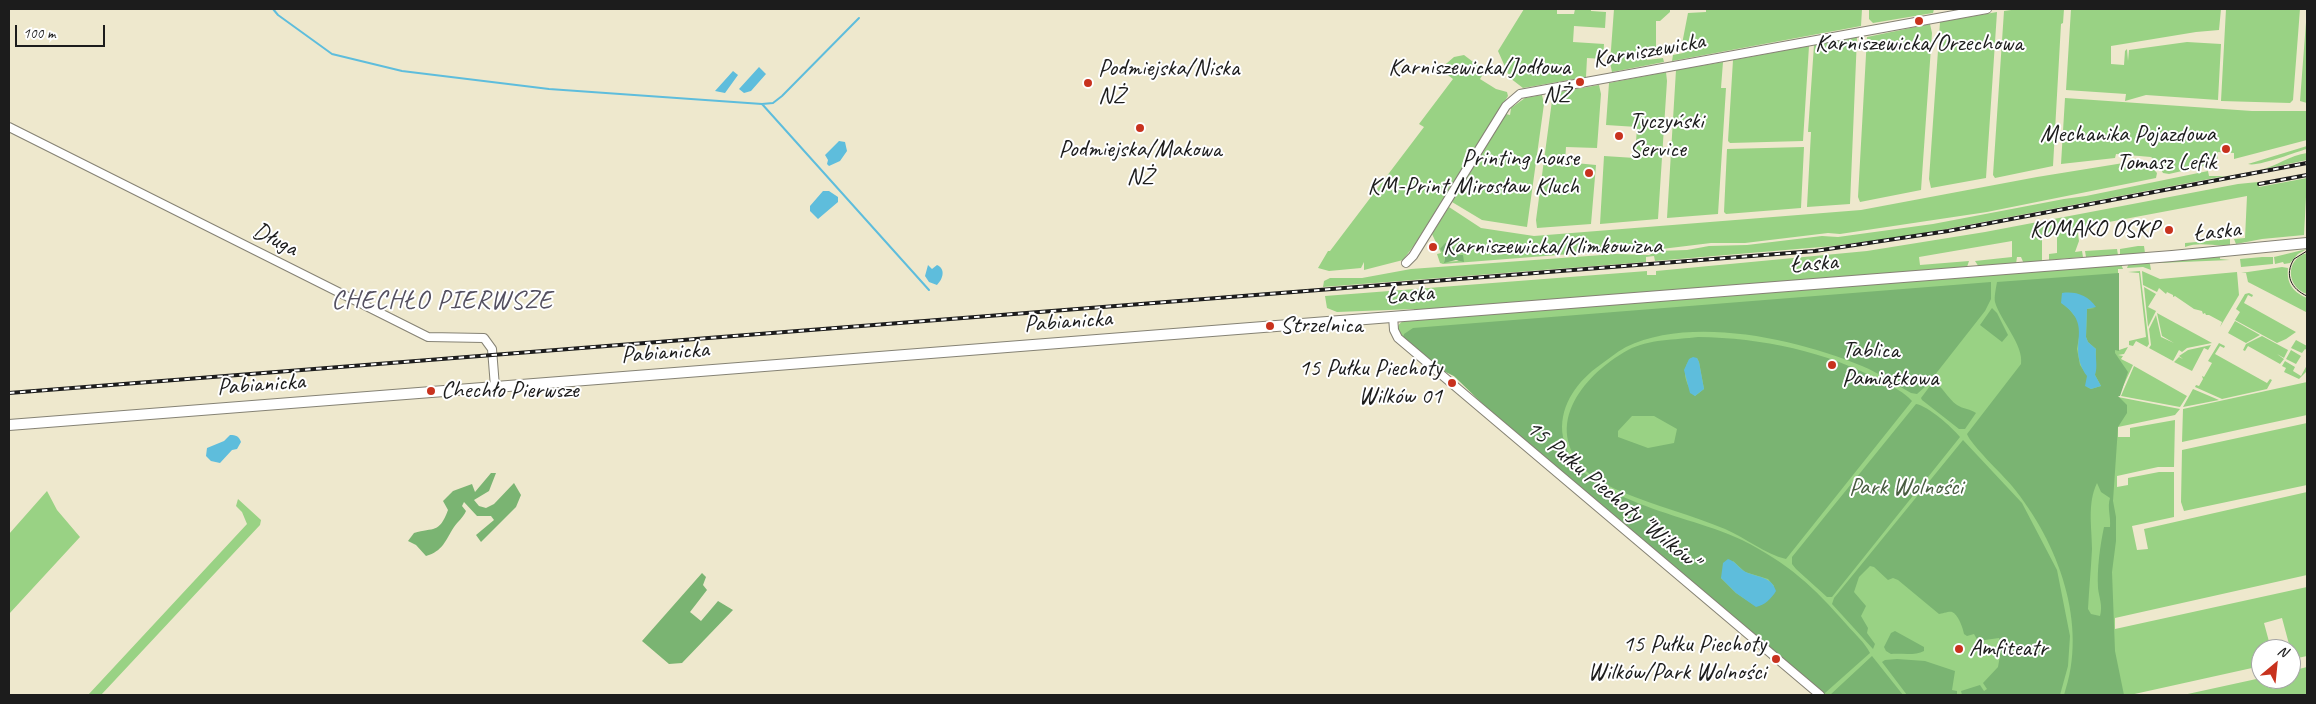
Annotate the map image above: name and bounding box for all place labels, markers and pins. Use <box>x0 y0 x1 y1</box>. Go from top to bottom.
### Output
marker: Karniszewicka/Orzechowa <box>1913 15 1925 27</box>
place label: Karniszewicka/Orzechowa <box>1815 30 2023 58</box>
place label: Karniszewicka/Jodłowa NŻ <box>1388 54 1570 110</box>
place label: Podmiejska/Niska NŻ <box>1098 55 1239 111</box>
marker: Karniszewicka/Jodłowa NŻ <box>1574 76 1586 88</box>
marker: Podmiejska/Niska NŻ <box>1082 77 1094 89</box>
place label: Tyczyński Service <box>1629 108 1703 164</box>
place label: Mechanika Pojazdowa Tomasz Lefik <box>2040 121 2216 177</box>
marker: Podmiejska/Makowa NŻ <box>1134 122 1146 134</box>
marker: Tyczyński Service <box>1613 130 1625 142</box>
place label: Podmiejska/Makowa NŻ <box>1059 136 1221 192</box>
marker: Mechanika Pojazdowa Tomasz Lefik <box>2220 143 2232 155</box>
place label: Printing house KM-Print Mirosław Kluch <box>1367 145 1579 201</box>
marker: Printing house KM-Print Mirosław Kluch <box>1583 167 1595 179</box>
place label: KOMAKO OSKP <box>2030 216 2159 244</box>
marker: KOMAKO OSKP <box>2163 224 2175 236</box>
place label: Karniszewicka/Klimkowizna <box>1443 233 1663 261</box>
marker: Karniszewicka/Klimkowizna <box>1427 241 1439 253</box>
place label: Strzelnica <box>1280 312 1362 340</box>
marker: Strzelnica <box>1264 320 1276 332</box>
place label: Tablica Pamiątkowa <box>1842 337 1938 393</box>
place label: 15 Pułku Piechoty Wilków 01 <box>1299 355 1442 411</box>
marker: Tablica Pamiątkowa <box>1826 359 1838 371</box>
place label: Chechło Pierwsze <box>441 377 579 405</box>
marker: 15 Pułku Piechoty Wilków 01 <box>1446 377 1458 389</box>
marker: Chechło Pierwsze <box>425 385 437 397</box>
place label: 15 Pułku Piechoty Wilków/Park Wolności <box>1588 631 1766 687</box>
place label: Amfiteatr <box>1969 635 2047 663</box>
marker: Amfiteatr <box>1953 643 1965 655</box>
marker: 15 Pułku Piechoty Wilków/Park Wolności <box>1770 653 1782 665</box>

